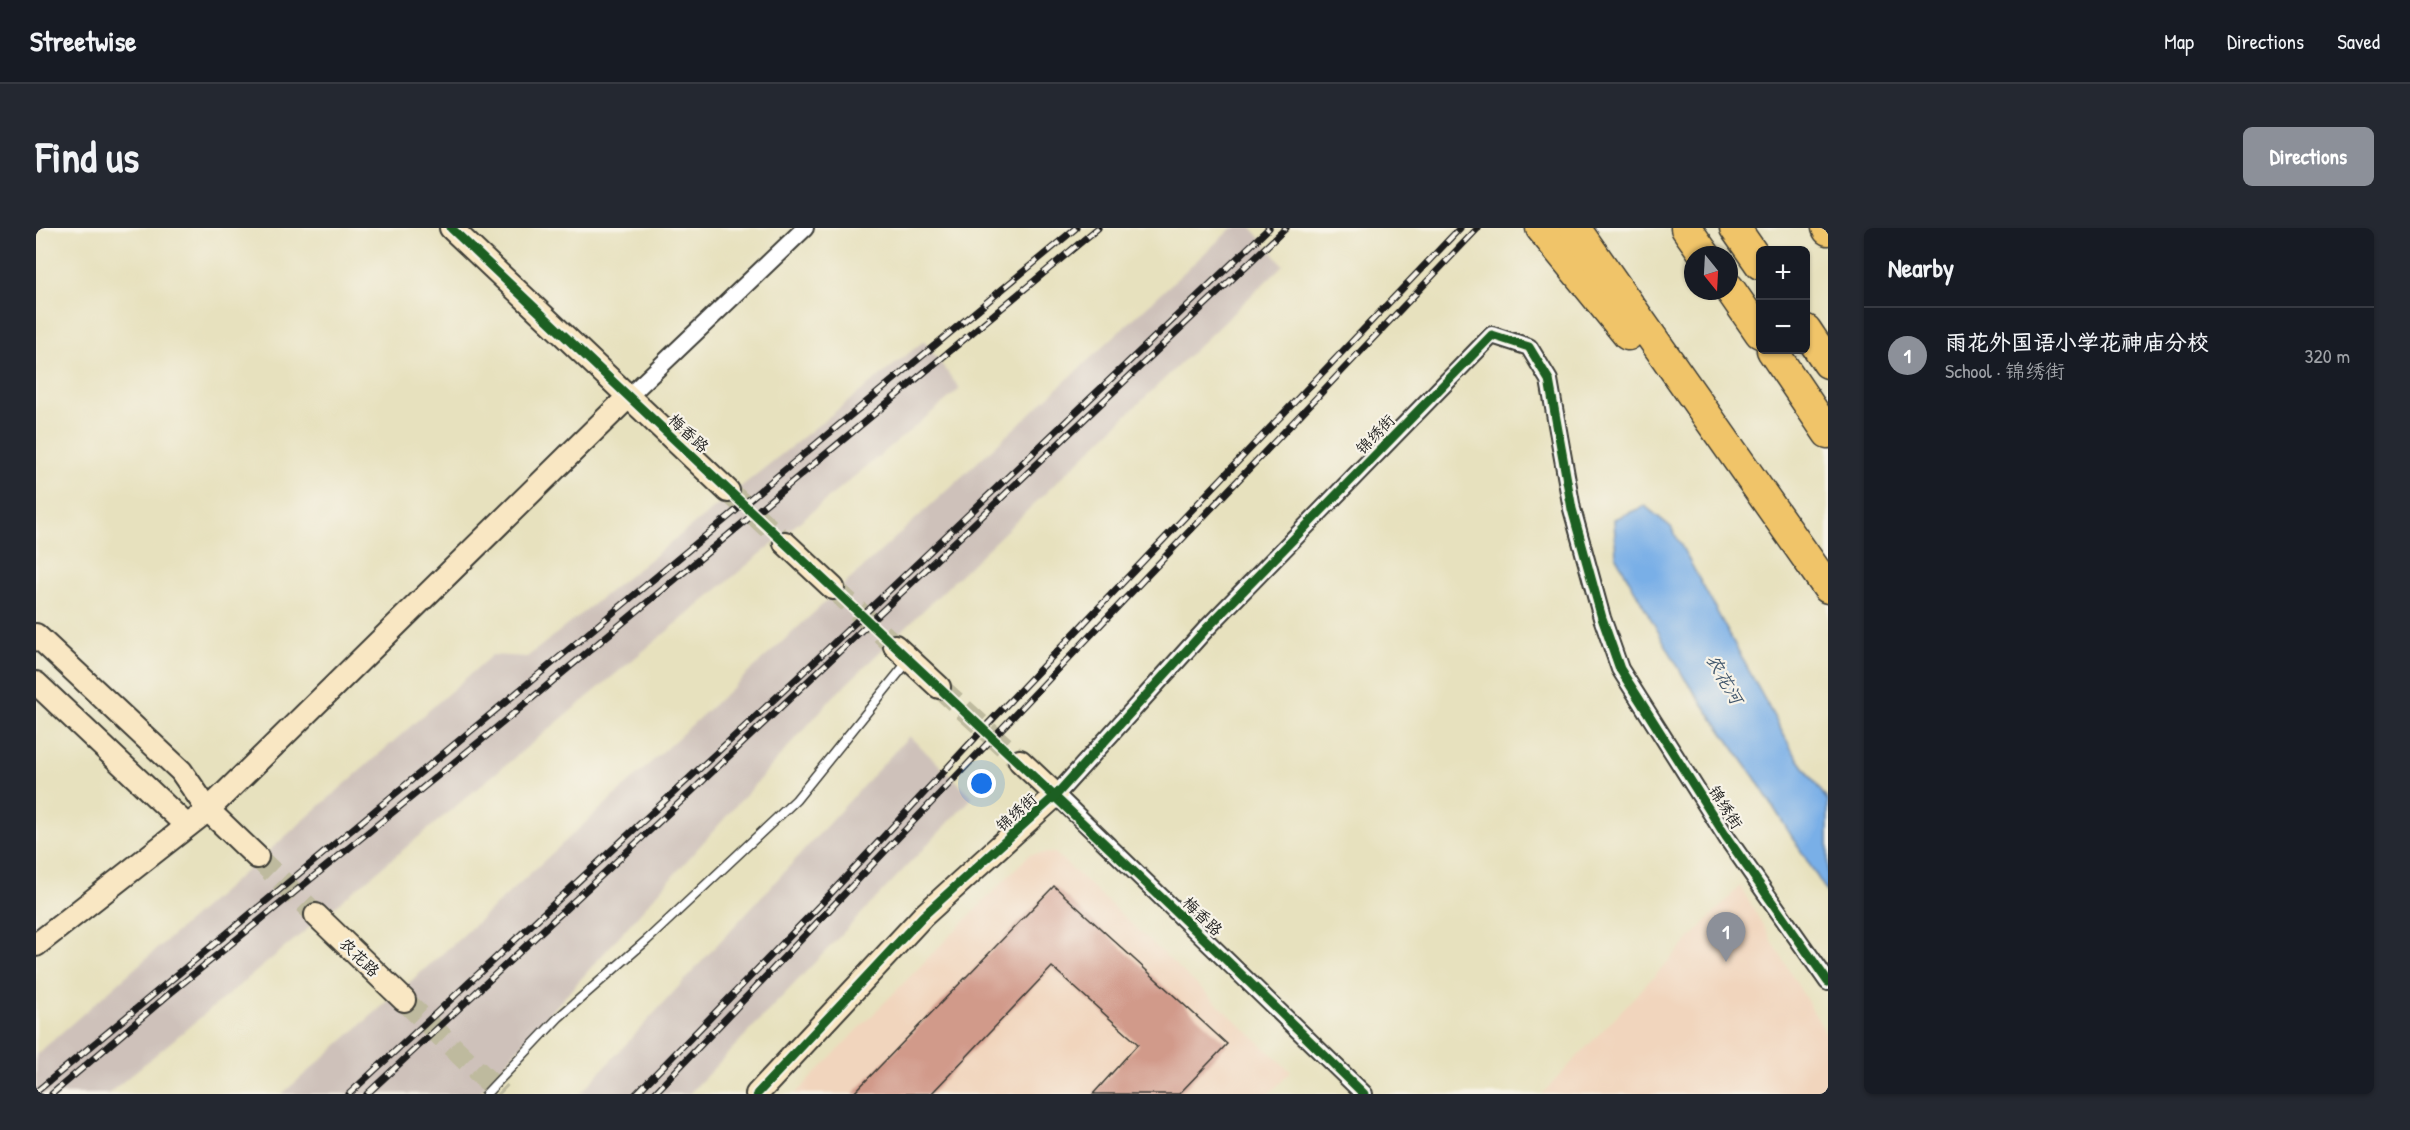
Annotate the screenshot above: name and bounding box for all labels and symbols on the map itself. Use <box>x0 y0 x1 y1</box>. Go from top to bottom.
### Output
north arrow <box>1684 246 1738 300</box>
street label: 梅香路 <box>664 409 714 457</box>
street label: 锦绣街 <box>1350 409 1400 459</box>
water label: 农花河 <box>1701 649 1751 711</box>
your location <box>967 769 996 798</box>
street label: 锦绣街 <box>1704 781 1748 833</box>
street label: 锦绣街 <box>991 788 1041 836</box>
street label: 梅香路 <box>1178 891 1228 941</box>
pin: 1 <box>1706 912 1746 962</box>
street label: 农花路 <box>335 932 385 982</box>

